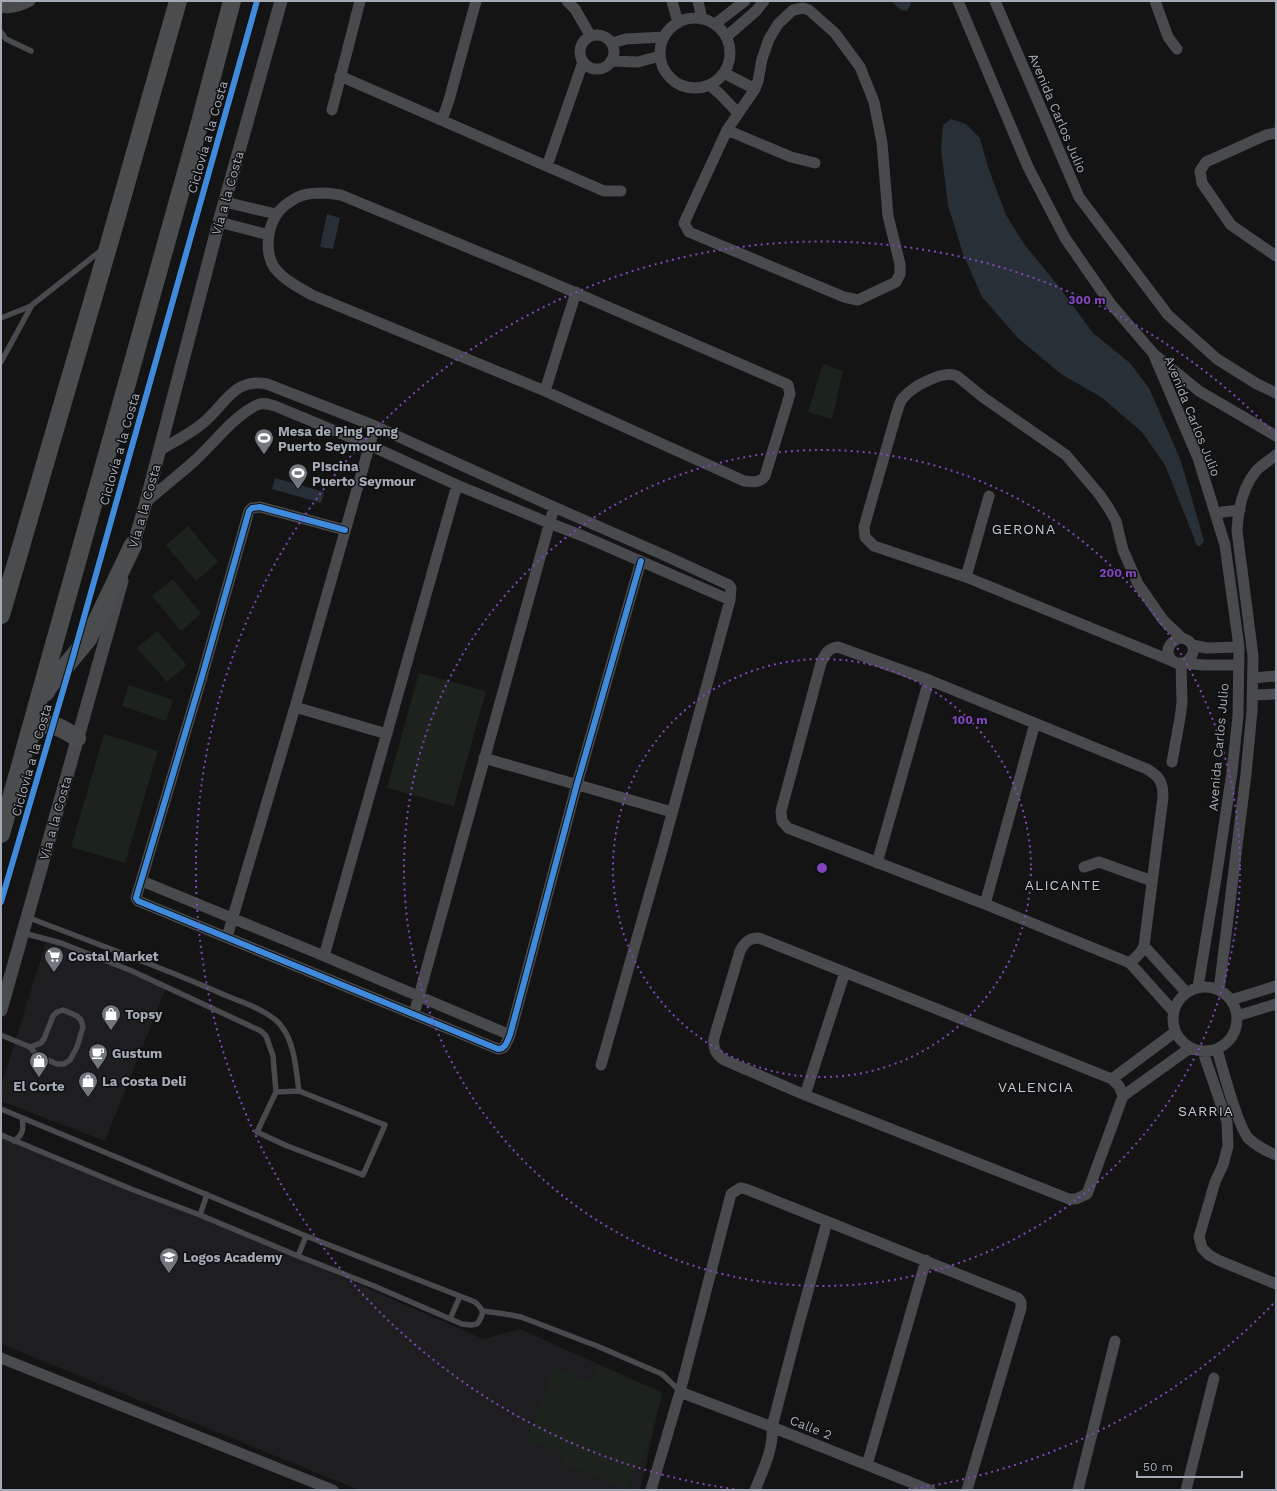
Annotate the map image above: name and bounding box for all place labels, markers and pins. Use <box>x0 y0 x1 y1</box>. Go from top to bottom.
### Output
place label: Mesa de Ping Pong Puerto Seymour <box>278 424 399 454</box>
sports icon: Mesa de Ping Pong Puerto Seymour <box>253 427 275 455</box>
place label: PIscina Puerto Seymour <box>312 459 416 489</box>
sports icon: PIscina Puerto Seymour <box>287 462 309 490</box>
centre of rings <box>815 861 829 875</box>
supermarket icon: Costal Market <box>43 945 65 973</box>
place label: Costal Market <box>68 949 159 964</box>
shop icon: Topsy <box>100 1003 122 1031</box>
place label: Topsy <box>125 1007 163 1022</box>
cafe icon: Gustum <box>87 1042 109 1070</box>
place label: Gustum <box>112 1046 162 1061</box>
shop icon: El Corte <box>28 1050 50 1078</box>
shop icon: La Costa Deli <box>77 1070 99 1098</box>
place label: La Costa Deli <box>102 1074 187 1089</box>
place label: El Corte <box>13 1079 65 1094</box>
school or university icon: Logos Academy <box>158 1246 180 1274</box>
place label: Logos Academy <box>183 1250 283 1265</box>

